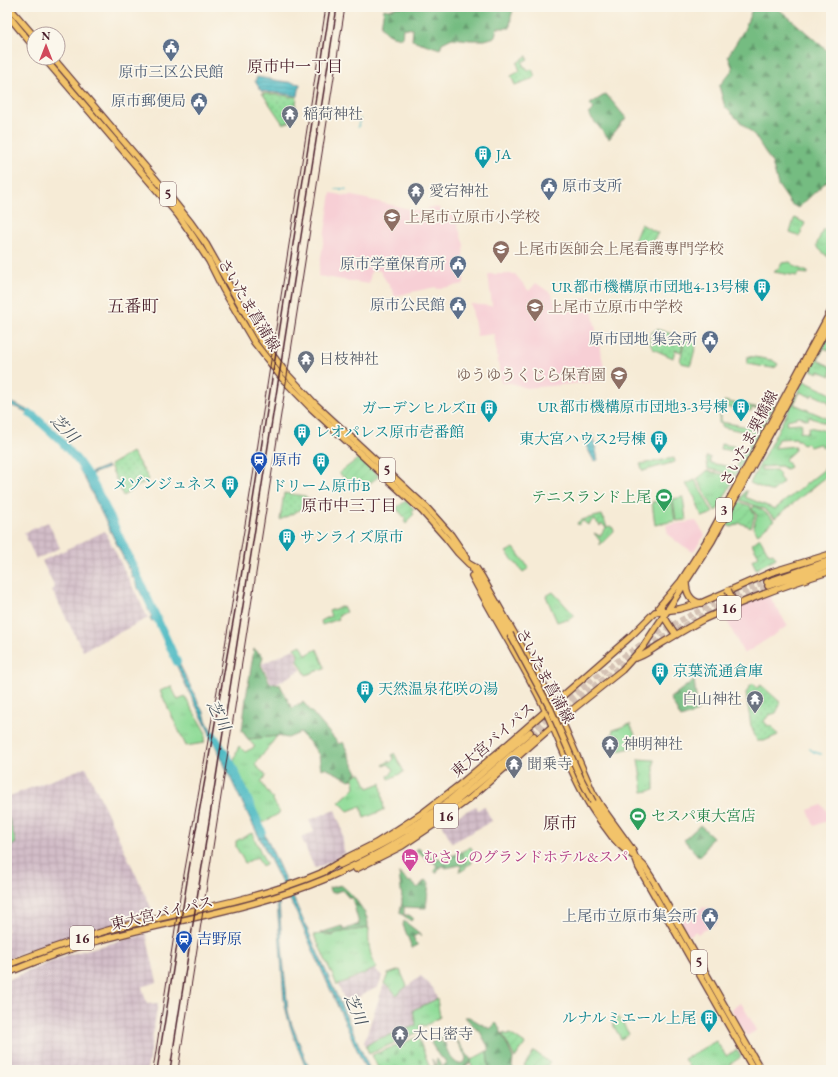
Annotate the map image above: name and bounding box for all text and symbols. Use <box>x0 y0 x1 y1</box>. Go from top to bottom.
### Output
north arrow <box>26 26 66 66</box>
text: N <box>42 29 51 43</box>
public building icon: 原市三区公民館 <box>161 37 181 62</box>
district label: 原市中一丁目 <box>247 56 343 77</box>
place label: 原市三区公民館 <box>118 62 224 81</box>
place label: 原市郵便局 <box>111 91 186 110</box>
public building icon: 原市郵便局 <box>189 91 209 116</box>
temple icon: 稲荷神社 <box>280 104 300 129</box>
place label: 稲荷神社 <box>303 104 363 123</box>
building icon: JA <box>473 144 493 169</box>
place label: JA <box>494 144 512 163</box>
public building icon: 原市支所 <box>539 176 559 201</box>
place label: 原市支所 <box>562 176 622 195</box>
temple icon: 愛宕神社 <box>406 181 426 206</box>
place label: 愛宕神社 <box>429 181 489 200</box>
road number: 5 <box>160 182 176 206</box>
school or university icon: 上尾市立原市小学校 <box>382 207 402 232</box>
place label: 上尾市立原市小学校 <box>405 207 540 226</box>
school or university icon: 上尾市医師会上尾看護専門学校 <box>491 239 511 264</box>
place label: 上尾市医師会上尾看護専門学校 <box>514 239 724 258</box>
place label: 原市学童保育所 <box>340 254 445 273</box>
public building icon: 原市学童保育所 <box>448 254 468 279</box>
street label: さいたま菖蒲線 <box>214 255 285 355</box>
place label: UR都市機構原市団地4-13号棟 <box>552 277 749 296</box>
building icon: UR都市機構原市団地4-13号棟 <box>752 277 772 302</box>
district label: 五番町 <box>108 295 159 317</box>
place label: 原市公民館 <box>370 295 445 314</box>
public building icon: 原市公民館 <box>448 295 468 320</box>
school or university icon: 上尾市立原市中学校 <box>525 297 545 322</box>
place label: 上尾市立原市中学校 <box>548 297 683 316</box>
place label: 原市団地 集会所 <box>589 329 697 348</box>
public building icon: 原市団地 集会所 <box>700 329 720 354</box>
temple icon: 日枝神社 <box>296 349 316 374</box>
place label: 日枝神社 <box>319 349 379 368</box>
place label: ゆうゆうくじら保育園 <box>456 365 606 384</box>
school or university icon: ゆうゆうくじら保育園 <box>609 365 629 390</box>
street label: さいたま栗橋線 <box>716 387 782 489</box>
place label: UR都市機構原市団地3-3号棟 <box>538 397 728 416</box>
building icon: UR都市機構原市団地3-3号棟 <box>731 397 751 422</box>
place label: ガーデンヒルズⅡ <box>362 398 476 417</box>
building icon: ガーデンヒルズⅡ <box>479 398 499 423</box>
water label: 芝川 <box>46 410 85 449</box>
building icon: レオパレス原市壱番館 <box>292 422 312 447</box>
place label: レオパレス原市壱番館 <box>315 422 464 441</box>
place label: 東大宮ハウス2号棟 <box>519 429 646 448</box>
building icon: 東大宮ハウス2号棟 <box>649 429 669 454</box>
station icon: 原市 <box>249 450 269 475</box>
place label: 原市 <box>272 450 302 469</box>
building icon: ドリーム原市B <box>311 451 331 476</box>
road number: 5 <box>379 458 395 482</box>
place label: メゾンジュネス <box>113 474 217 493</box>
building icon: メゾンジュネス <box>220 474 240 499</box>
place label: ドリーム原市B <box>272 476 371 495</box>
place label: テニスランド上尾 <box>532 487 651 506</box>
sports icon: テニスランド上尾 <box>654 487 674 512</box>
district label: 原市中三丁目 <box>301 495 397 516</box>
road number: 3 <box>716 498 732 522</box>
building icon: サンライズ原市 <box>277 527 297 552</box>
place label: サンライズ原市 <box>300 527 404 546</box>
road number: 16 <box>717 596 741 620</box>
street label: さいたま菖蒲線 <box>512 625 578 727</box>
building icon: 京葉流通倉庫 <box>650 661 670 686</box>
place label: 京葉流通倉庫 <box>673 661 763 680</box>
building icon: 天然温泉花咲の湯 <box>355 679 375 704</box>
place label: 天然温泉花咲の湯 <box>378 679 498 698</box>
place label: 白山神社 <box>682 689 742 708</box>
temple icon: 白山神社 <box>745 689 765 714</box>
water label: 芝川 <box>202 696 236 736</box>
street label: 東大宮バイパス <box>447 698 538 781</box>
temple icon: 神明神社 <box>600 734 620 759</box>
place label: 神明神社 <box>623 734 683 753</box>
temple icon: 聞乗寺 <box>504 754 524 779</box>
place label: 聞乗寺 <box>527 754 572 773</box>
road number: 16 <box>434 804 458 828</box>
sports icon: セスパ東大宮店 <box>628 806 648 831</box>
place label: セスパ東大宮店 <box>651 806 756 825</box>
district label: 原市 <box>543 812 577 834</box>
hotel icon: むさしのグランドホテル&スパ <box>400 847 420 872</box>
place label: むさしのグランドホテル&スパ <box>423 847 629 866</box>
street label: 東大宮バイパス <box>109 891 215 934</box>
place label: 上尾市立原市集会所 <box>562 906 697 925</box>
public building icon: 上尾市立原市集会所 <box>700 906 720 931</box>
road number: 16 <box>70 926 94 950</box>
station icon: 吉野原 <box>174 929 194 954</box>
place label: 吉野原 <box>197 929 242 948</box>
road number: 5 <box>691 950 707 974</box>
water label: 芝川 <box>339 990 372 1030</box>
place label: ルナルミエール上尾 <box>562 1008 696 1027</box>
building icon: ルナルミエール上尾 <box>699 1008 719 1033</box>
temple icon: 大日密寺 <box>390 1024 410 1049</box>
place label: 大日密寺 <box>413 1024 473 1043</box>

